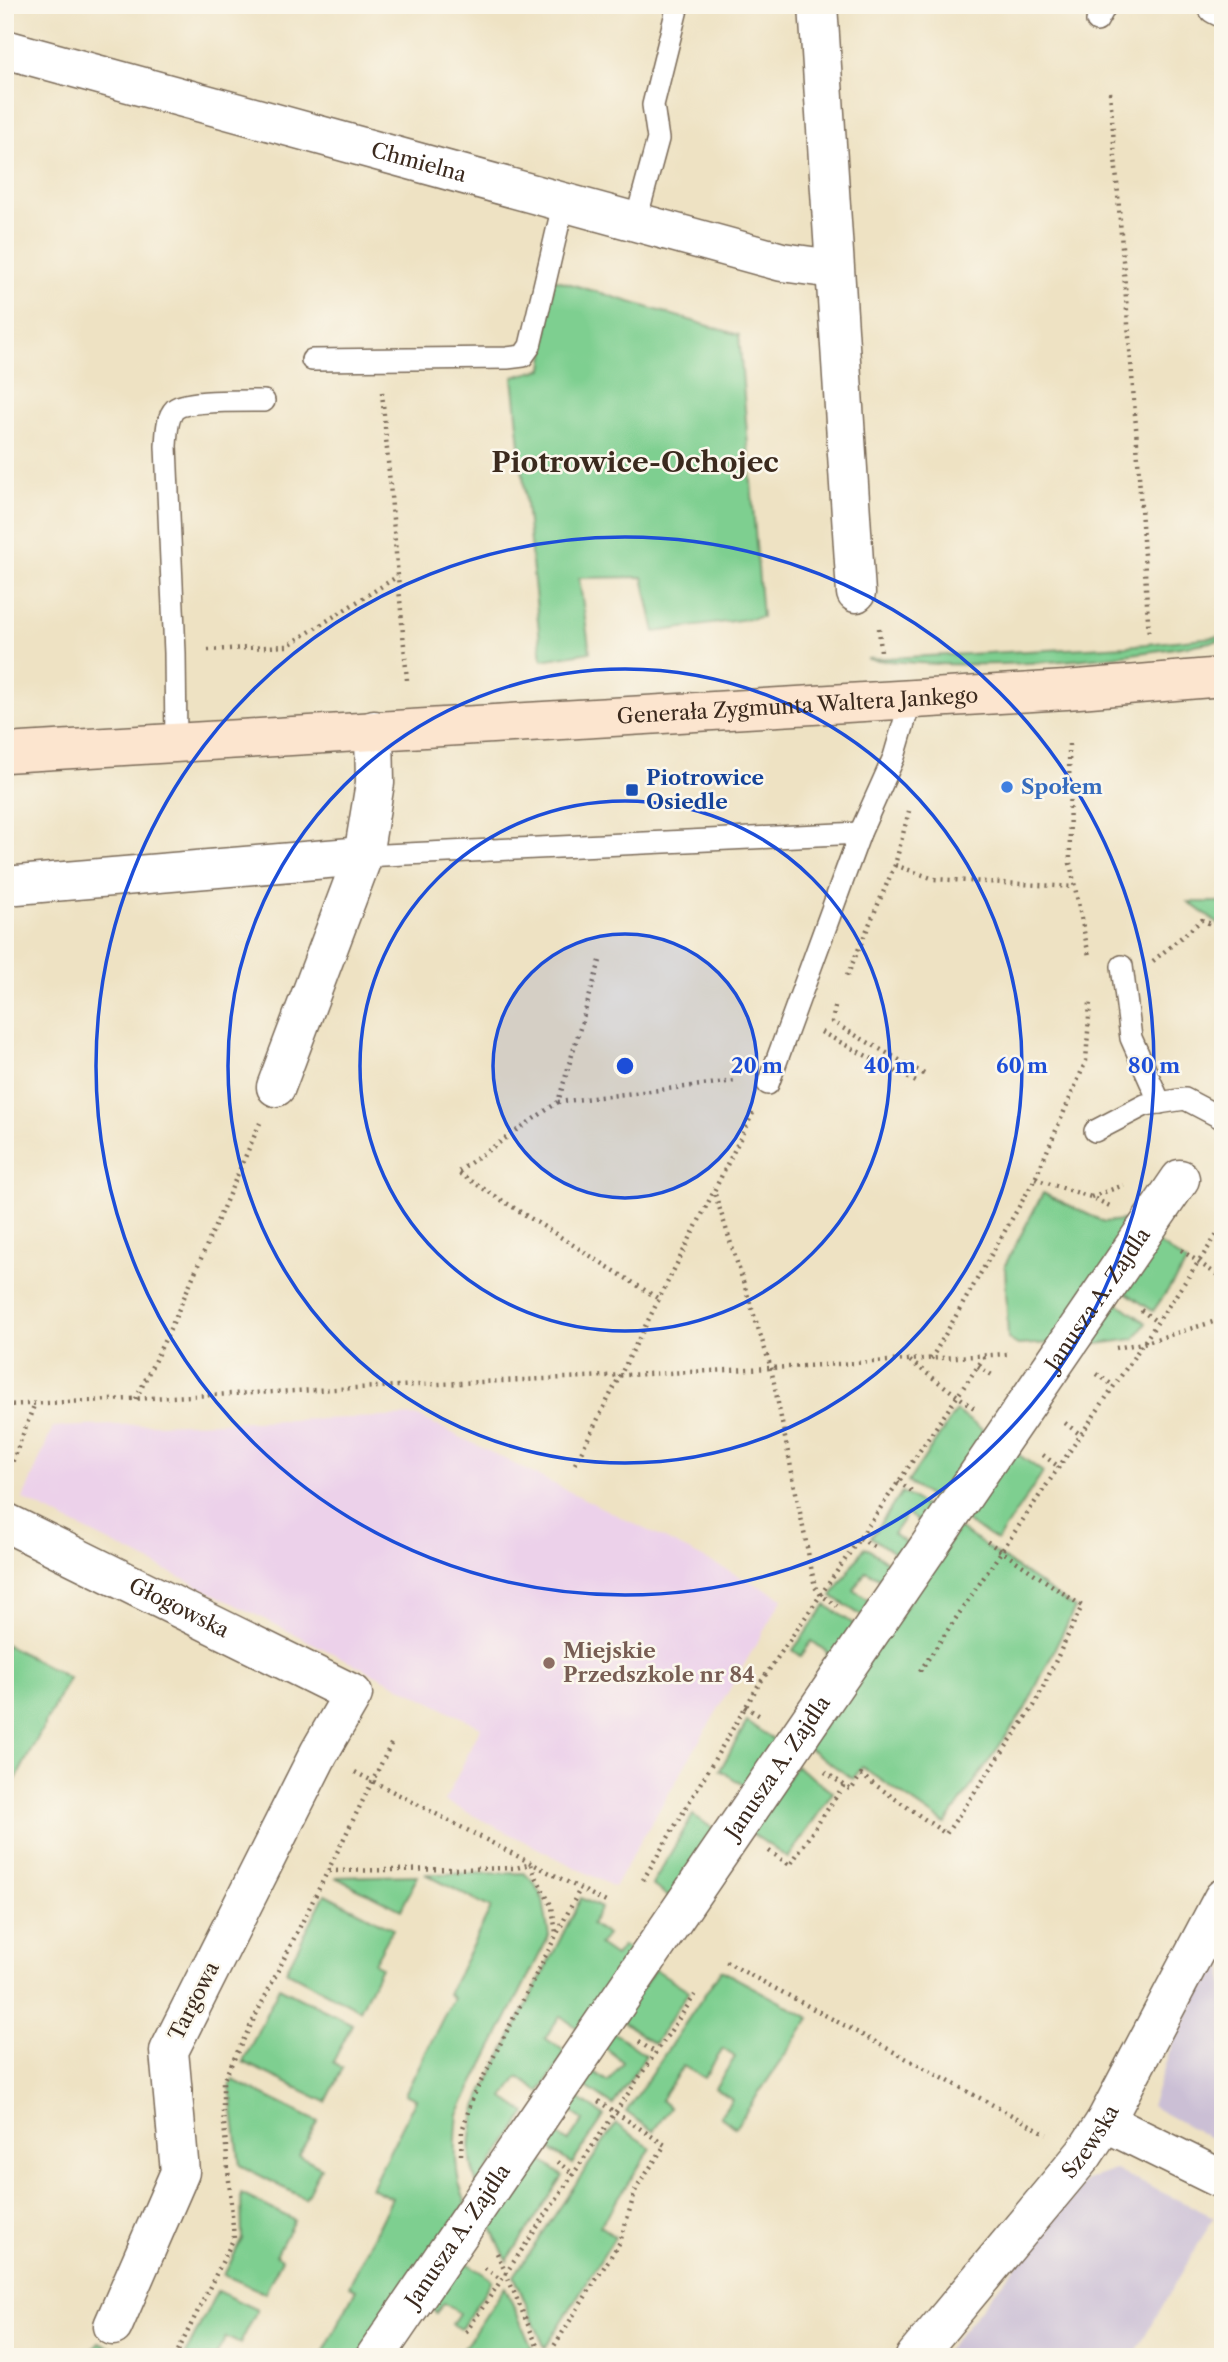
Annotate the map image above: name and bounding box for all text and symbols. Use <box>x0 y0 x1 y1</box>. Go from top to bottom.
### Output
street label: Chmielna <box>369 137 470 187</box>
district label: Piotrowice-Ochojec <box>491 445 779 479</box>
street label: Generała Zygmunta Waltera Jankego <box>616 682 979 729</box>
place label: Piotrowice Osiedle <box>646 765 764 814</box>
place label: Społem <box>1021 774 1103 799</box>
marker: Społem <box>999 779 1015 795</box>
marker: Piotrowice Osiedle <box>624 782 640 798</box>
text: 20 m <box>731 1053 783 1078</box>
text: 40 m <box>864 1053 916 1078</box>
text: 60 m <box>996 1053 1048 1078</box>
text: 80 m <box>1128 1053 1180 1078</box>
centre of rings <box>613 1054 637 1078</box>
street label: Janusza A. Zajdla <box>1038 1222 1156 1378</box>
street label: Głogowska <box>125 1572 234 1643</box>
place label: Miejskie Przedszkole nr 84 <box>563 1638 755 1687</box>
marker: Miejskie Przedszkole nr 84 <box>541 1655 557 1671</box>
street label: Janusza A. Zajdla <box>718 1690 836 1846</box>
street label: Targowa <box>163 1957 224 2044</box>
street label: Szewska <box>1056 2100 1124 2183</box>
street label: Janusza A. Zajdla <box>398 2158 516 2314</box>

